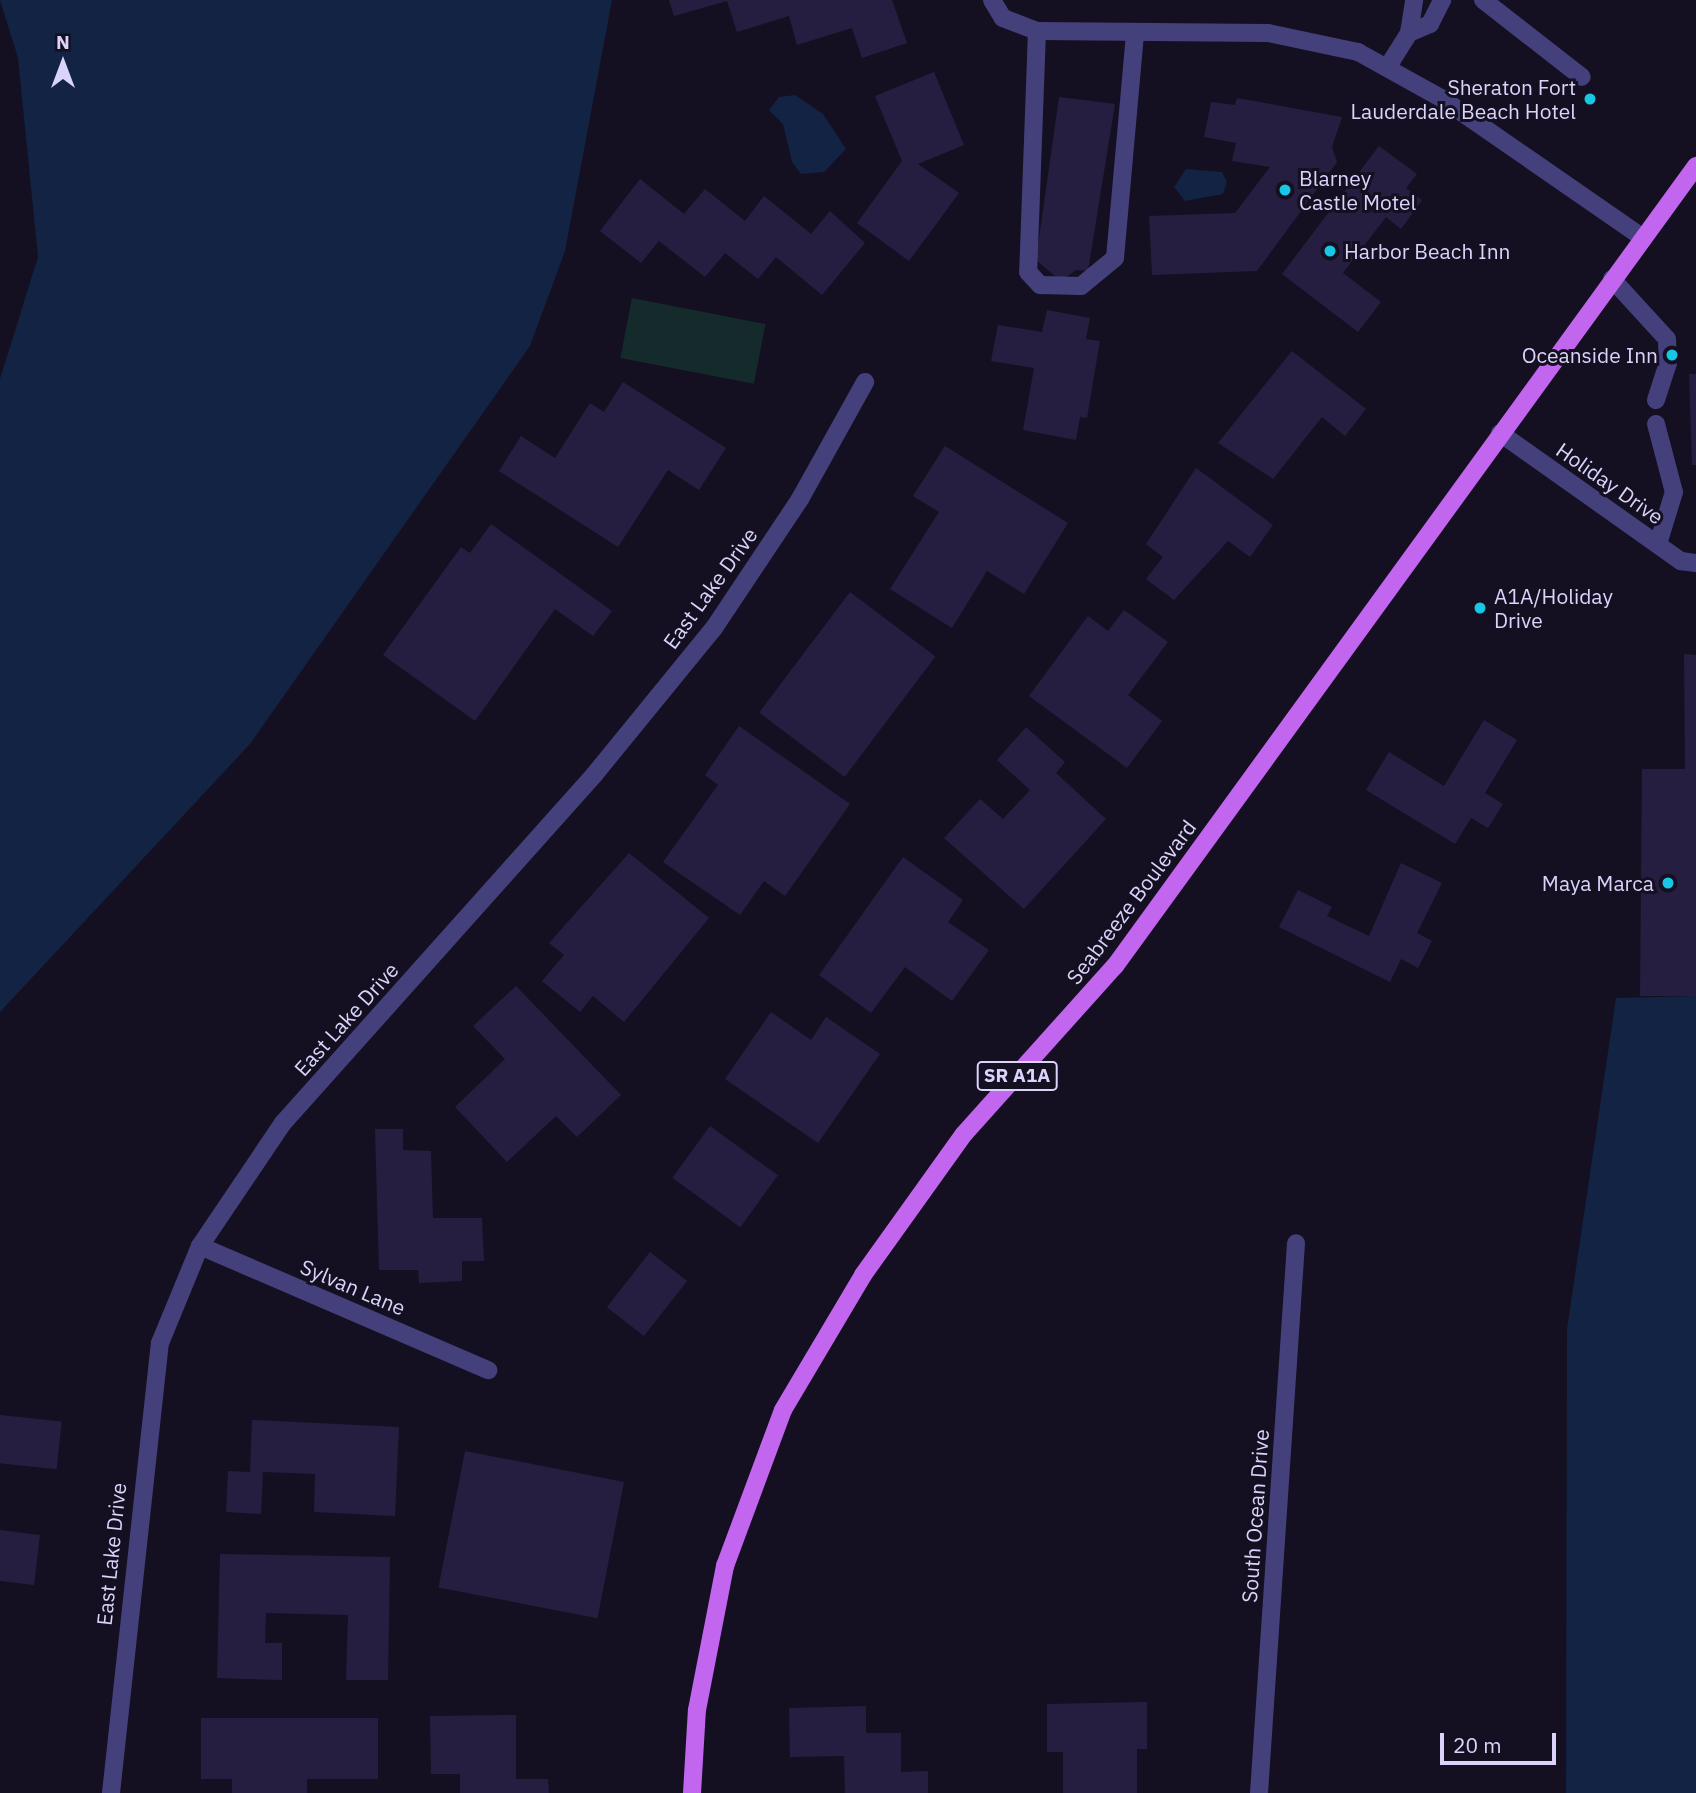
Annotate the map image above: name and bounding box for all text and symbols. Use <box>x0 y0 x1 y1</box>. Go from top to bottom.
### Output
north arrow <box>28 28 98 98</box>
text: N <box>56 30 70 54</box>
place label: Sheraton Fort Lauderdale Beach Hotel <box>1350 74 1576 124</box>
marker: Sheraton Fort Lauderdale Beach Hotel <box>1582 91 1598 107</box>
place label: Blarney Castle Motel <box>1299 165 1416 215</box>
marker: Blarney Castle Motel <box>1277 182 1293 198</box>
place label: Harbor Beach Inn <box>1344 238 1511 264</box>
marker: Harbor Beach Inn <box>1322 243 1338 259</box>
place label: Oceanside Inn <box>1522 342 1658 368</box>
marker: Oceanside Inn <box>1664 347 1680 363</box>
street label: Holiday Drive <box>1552 437 1668 529</box>
street label: East Lake Drive <box>658 523 762 653</box>
place label: A1A/Holiday Drive <box>1494 583 1613 633</box>
marker: A1A/Holiday Drive <box>1472 600 1488 616</box>
street label: Seabreeze Boulevard <box>1061 815 1201 989</box>
place label: Maya Marca <box>1542 870 1654 896</box>
marker: Maya Marca <box>1660 875 1676 891</box>
street label: East Lake Drive <box>289 957 403 1081</box>
road number: SR A1A <box>975 1060 1059 1092</box>
street label: Sylvan Lane <box>297 1254 409 1320</box>
street label: South Ocean Drive <box>1236 1428 1274 1604</box>
street label: East Lake Drive <box>91 1481 131 1627</box>
scale bar <box>1444 1720 1560 1764</box>
text: 20 m <box>1453 1731 1502 1759</box>

